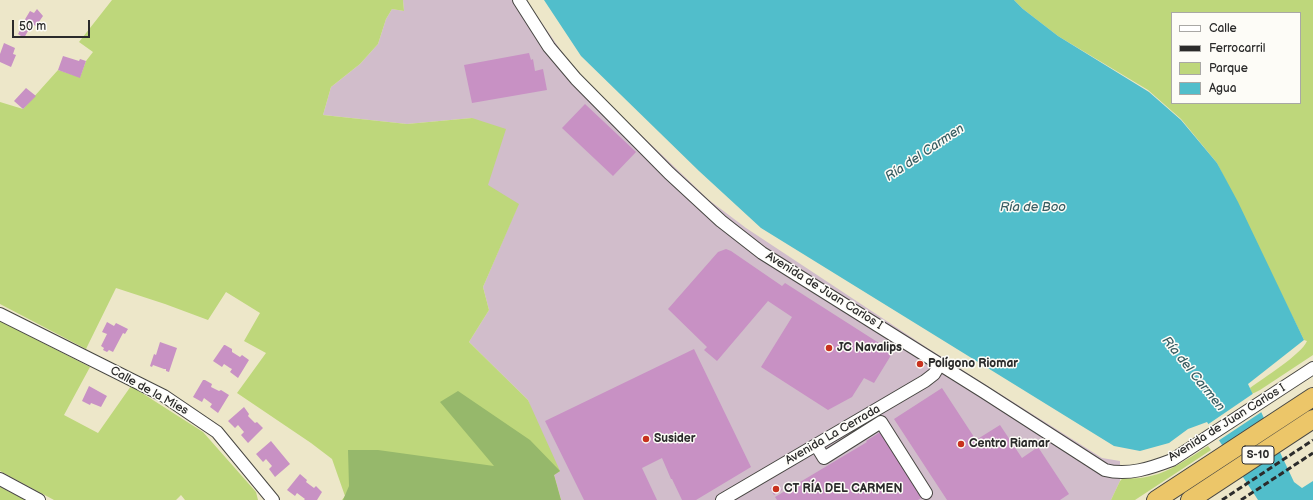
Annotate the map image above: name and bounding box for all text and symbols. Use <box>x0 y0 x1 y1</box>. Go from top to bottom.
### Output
scale bar <box>14 12 92 38</box>
legend <box>1171 12 1301 104</box>
text: 50 m <box>19 19 46 34</box>
text: Calle <box>1209 21 1237 36</box>
text: Ferrocarril <box>1209 41 1265 56</box>
text: Parque <box>1209 61 1248 76</box>
text: Agua <box>1209 81 1237 96</box>
water label: Ría del Carmen <box>883 121 967 185</box>
water label: Ría de Boo <box>1000 200 1066 216</box>
street label: Avenida de Juan Carlos I <box>763 249 885 333</box>
water label: Ría del Carmen <box>1158 333 1228 415</box>
place label: JC Navalips <box>837 341 902 355</box>
marker: JC Navalips <box>824 343 834 353</box>
place label: Polígono Riomar <box>928 357 1018 371</box>
marker: Polígono Riomar <box>915 359 925 369</box>
street label: Calle de la Mies <box>107 364 191 418</box>
street label: Avenida de Juan Carlos I <box>1166 381 1288 465</box>
street label: Avenida La Cerrada <box>783 402 883 468</box>
place label: Susider <box>654 432 696 446</box>
marker: Susider <box>641 434 651 444</box>
place label: Centro Riamar <box>969 437 1050 451</box>
marker: Centro Riamar <box>956 439 966 449</box>
road number: S-10 <box>1242 446 1274 464</box>
place label: CT RÍA DEL CARMEN <box>784 482 902 496</box>
marker: CT RÍA DEL CARMEN <box>771 484 781 494</box>

